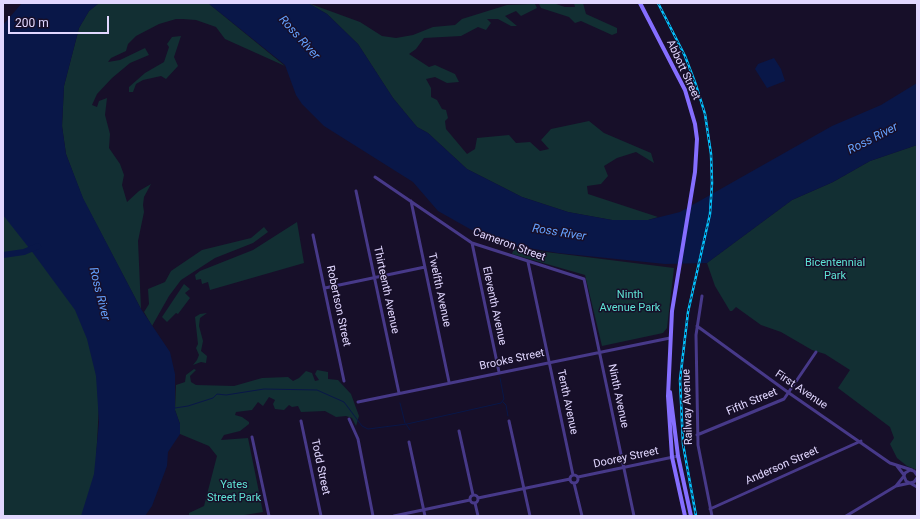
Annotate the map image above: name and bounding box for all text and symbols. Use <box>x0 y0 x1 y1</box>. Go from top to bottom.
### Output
scale bar <box>10 8 111 34</box>
water label: Ross River <box>275 13 323 63</box>
text: 200 m <box>15 16 49 30</box>
street label: Abbott Street <box>663 38 703 102</box>
water label: Ross River <box>845 120 901 158</box>
water label: Ross River <box>531 222 587 244</box>
street label: Cameron Street <box>471 226 547 264</box>
street label: Thirteenth Avenue <box>370 245 402 335</box>
street label: Twelfth Avenue <box>425 252 453 328</box>
park label: Bicentennial Park <box>805 256 865 282</box>
street label: Robertson Street <box>323 264 353 348</box>
street label: Eleventh Avenue <box>479 265 509 347</box>
water label: Ross River <box>85 266 113 322</box>
park label: Ninth Avenue Park <box>600 288 660 314</box>
street label: Brooks Street <box>478 347 546 373</box>
street label: Ninth Avenue <box>605 363 631 429</box>
street label: Tenth Avenue <box>554 368 580 436</box>
street label: First Avenue <box>772 368 830 412</box>
street label: Railway Avenue <box>680 369 696 445</box>
street label: Fifth Street <box>725 385 779 419</box>
street label: Todd Street <box>308 438 332 496</box>
street label: Anderson Street <box>743 444 821 488</box>
street label: Doorey Street <box>592 445 660 471</box>
park label: Yates Street Park <box>207 478 261 504</box>

